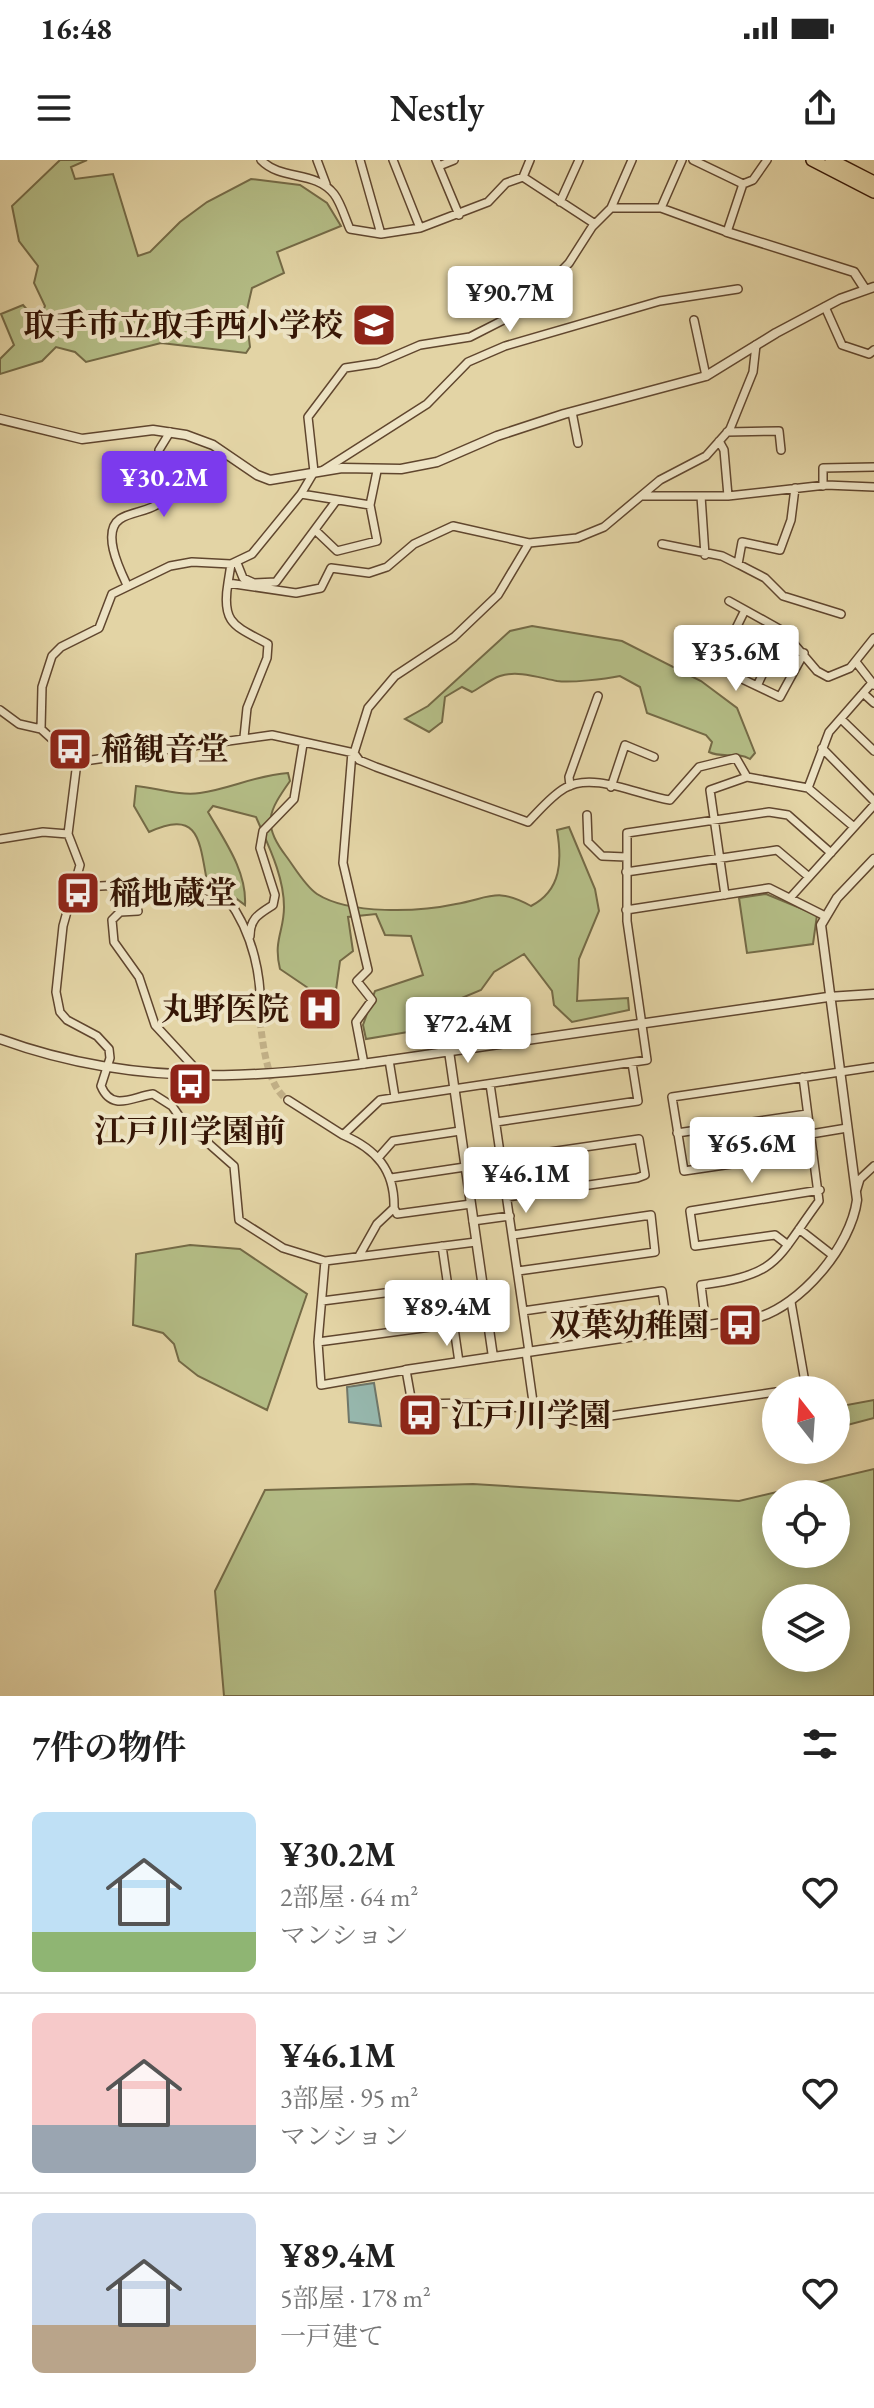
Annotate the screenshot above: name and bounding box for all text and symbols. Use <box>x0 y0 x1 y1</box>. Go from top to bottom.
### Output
text: 16:48 <box>40 9 112 48</box>
text: Nestly <box>390 85 484 132</box>
icon: menu <box>32 86 76 130</box>
icon: share <box>798 86 842 130</box>
pin: ¥90.7M <box>445 266 575 334</box>
text: ¥90.7M <box>466 275 554 309</box>
school or university icon: 取手市立取手西小学校 <box>350 301 398 349</box>
place label: 取手市立取手西小学校 <box>23 304 343 346</box>
pin: ¥30.2M <box>99 451 229 519</box>
text: ¥30.2M <box>120 460 208 494</box>
pin: ¥35.6M <box>671 625 801 693</box>
text: ¥35.6M <box>692 634 780 668</box>
bus stop icon: 稲観音堂 <box>46 725 94 773</box>
place label: 稲観音堂 <box>101 728 229 770</box>
bus stop icon: 稲地蔵堂 <box>54 869 102 917</box>
place label: 稲地蔵堂 <box>109 872 237 914</box>
hospital icon: 丸野医院 <box>296 985 344 1033</box>
place label: 丸野医院 <box>161 988 289 1030</box>
pin: ¥72.4M <box>403 997 533 1065</box>
text: ¥72.4M <box>424 1006 512 1040</box>
bus stop icon: 江戸川学園前 <box>166 1060 214 1108</box>
place label: 江戸川学園前 <box>94 1110 286 1152</box>
pin: ¥65.6M <box>687 1117 817 1185</box>
text: ¥65.6M <box>708 1126 796 1160</box>
pin: ¥46.1M <box>461 1147 591 1215</box>
text: ¥46.1M <box>482 1156 570 1190</box>
pin: ¥89.4M <box>382 1280 512 1348</box>
text: ¥89.4M <box>403 1289 491 1323</box>
bus stop icon: 双葉幼稚園 <box>716 1301 764 1349</box>
place label: 双葉幼稚園 <box>549 1304 709 1346</box>
north arrow <box>762 1376 850 1464</box>
map controls <box>762 1376 850 1672</box>
bus stop icon: 江戸川学園 <box>396 1391 444 1439</box>
place label: 江戸川学園 <box>451 1394 611 1436</box>
button: locate <box>762 1480 850 1568</box>
button: layers <box>762 1584 850 1672</box>
icon: filters <box>798 1722 842 1766</box>
text: 7件の物件 <box>32 1725 186 1769</box>
text: ¥30.2M <box>280 1832 396 1876</box>
icon: home <box>96 1844 192 1940</box>
icon: heart <box>798 1870 842 1914</box>
text: 2部屋 · 64 m² <box>280 1880 418 1914</box>
text: マンション <box>280 1918 409 1952</box>
text: ¥46.1M <box>280 2033 396 2077</box>
icon: home <box>96 2045 192 2141</box>
icon: heart <box>798 2071 842 2115</box>
text: 3部屋 · 95 m² <box>280 2081 418 2115</box>
text: マンション <box>280 2119 409 2153</box>
text: ¥89.4M <box>280 2233 396 2277</box>
icon: home <box>96 2245 192 2341</box>
icon: heart <box>798 2271 842 2315</box>
text: 5部屋 · 178 m² <box>280 2281 431 2315</box>
text: 一戸建て <box>280 2319 384 2353</box>

